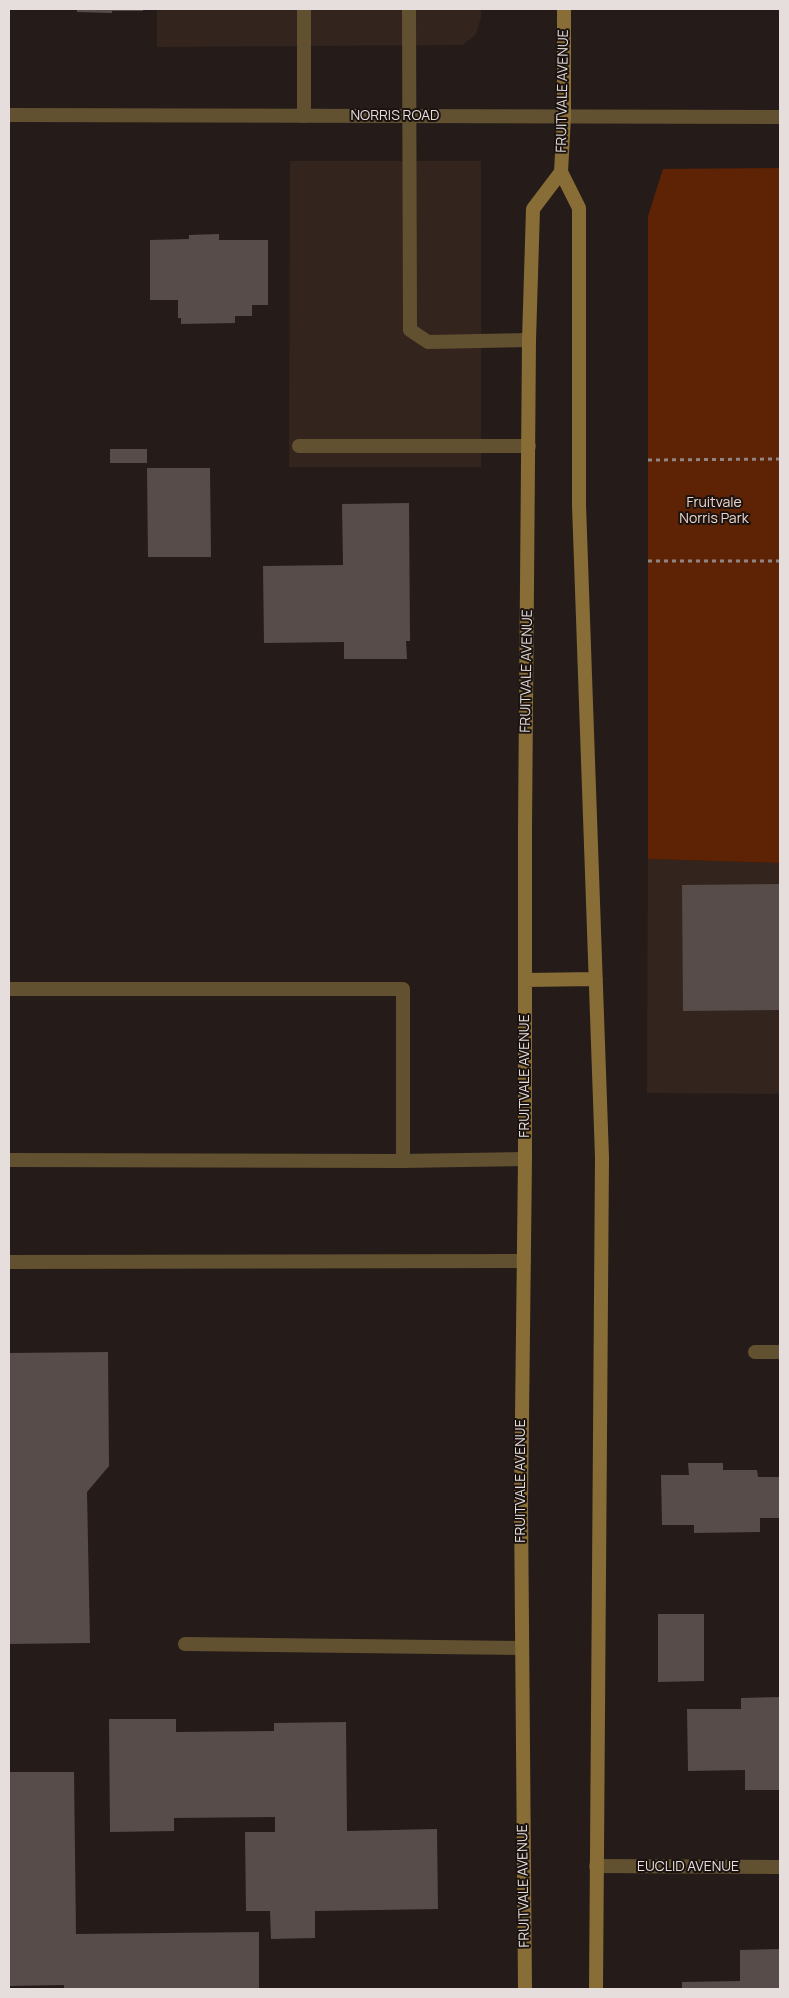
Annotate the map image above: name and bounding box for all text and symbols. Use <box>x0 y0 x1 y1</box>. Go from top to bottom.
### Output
street label: FRUITVALE AVENUE <box>554 29 572 153</box>
street label: NORRIS ROAD <box>350 108 440 124</box>
park label: Fruitvale Norris Park <box>679 495 749 528</box>
street label: FRUITVALE AVENUE <box>518 609 536 733</box>
street label: FRUITVALE AVENUE <box>517 1014 533 1138</box>
street label: FRUITVALE AVENUE <box>513 1419 529 1543</box>
street label: FRUITVALE AVENUE <box>515 1824 533 1948</box>
street label: EUCLID AVENUE <box>637 1859 739 1875</box>

